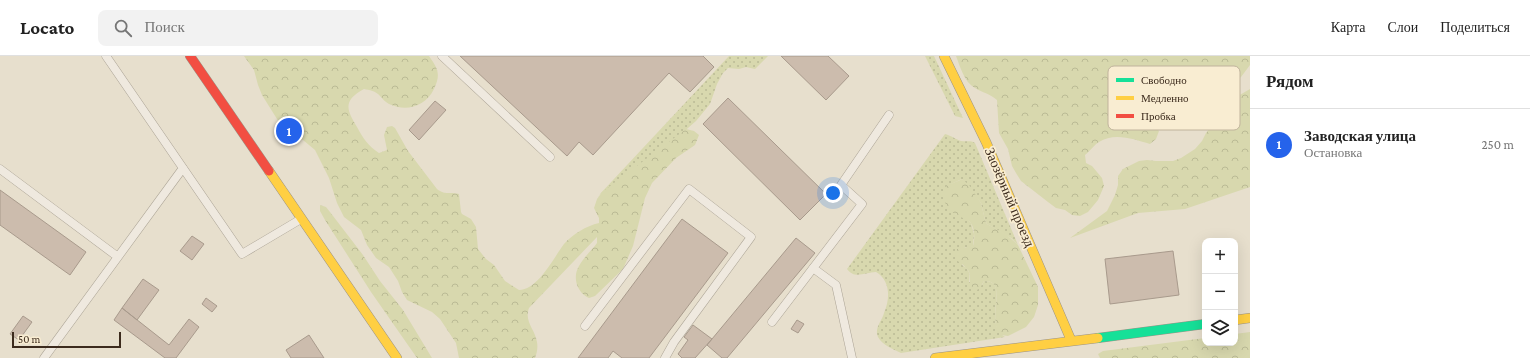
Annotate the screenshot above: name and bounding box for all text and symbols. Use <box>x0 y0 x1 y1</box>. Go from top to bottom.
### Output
search box <box>98 10 378 46</box>
text: Locato <box>20 17 74 38</box>
icon: search <box>112 17 134 39</box>
text: Поиск <box>144 19 185 35</box>
text: Карта <box>1331 19 1365 35</box>
text: Слои <box>1387 19 1418 35</box>
text: Поделиться <box>1440 19 1510 35</box>
legend <box>1108 66 1240 130</box>
text: Рядом <box>1266 72 1314 91</box>
text: Свободно <box>1141 74 1187 86</box>
text: Медленно <box>1141 92 1189 104</box>
text: Пробка <box>1141 110 1176 122</box>
pin: 1 <box>276 116 302 146</box>
text: Заводская улица <box>1304 128 1416 144</box>
text: 1 <box>1277 137 1281 152</box>
text: 250 m <box>1481 137 1514 152</box>
street label: Заозёрный проезд <box>982 145 1038 249</box>
text: Остановка <box>1304 145 1362 160</box>
your location <box>823 183 843 203</box>
map controls <box>1202 238 1238 346</box>
button: + <box>1202 238 1238 274</box>
button: − <box>1202 274 1238 310</box>
button: layers <box>1202 310 1238 346</box>
scale bar <box>12 330 121 349</box>
text: 50 m <box>18 333 40 345</box>

